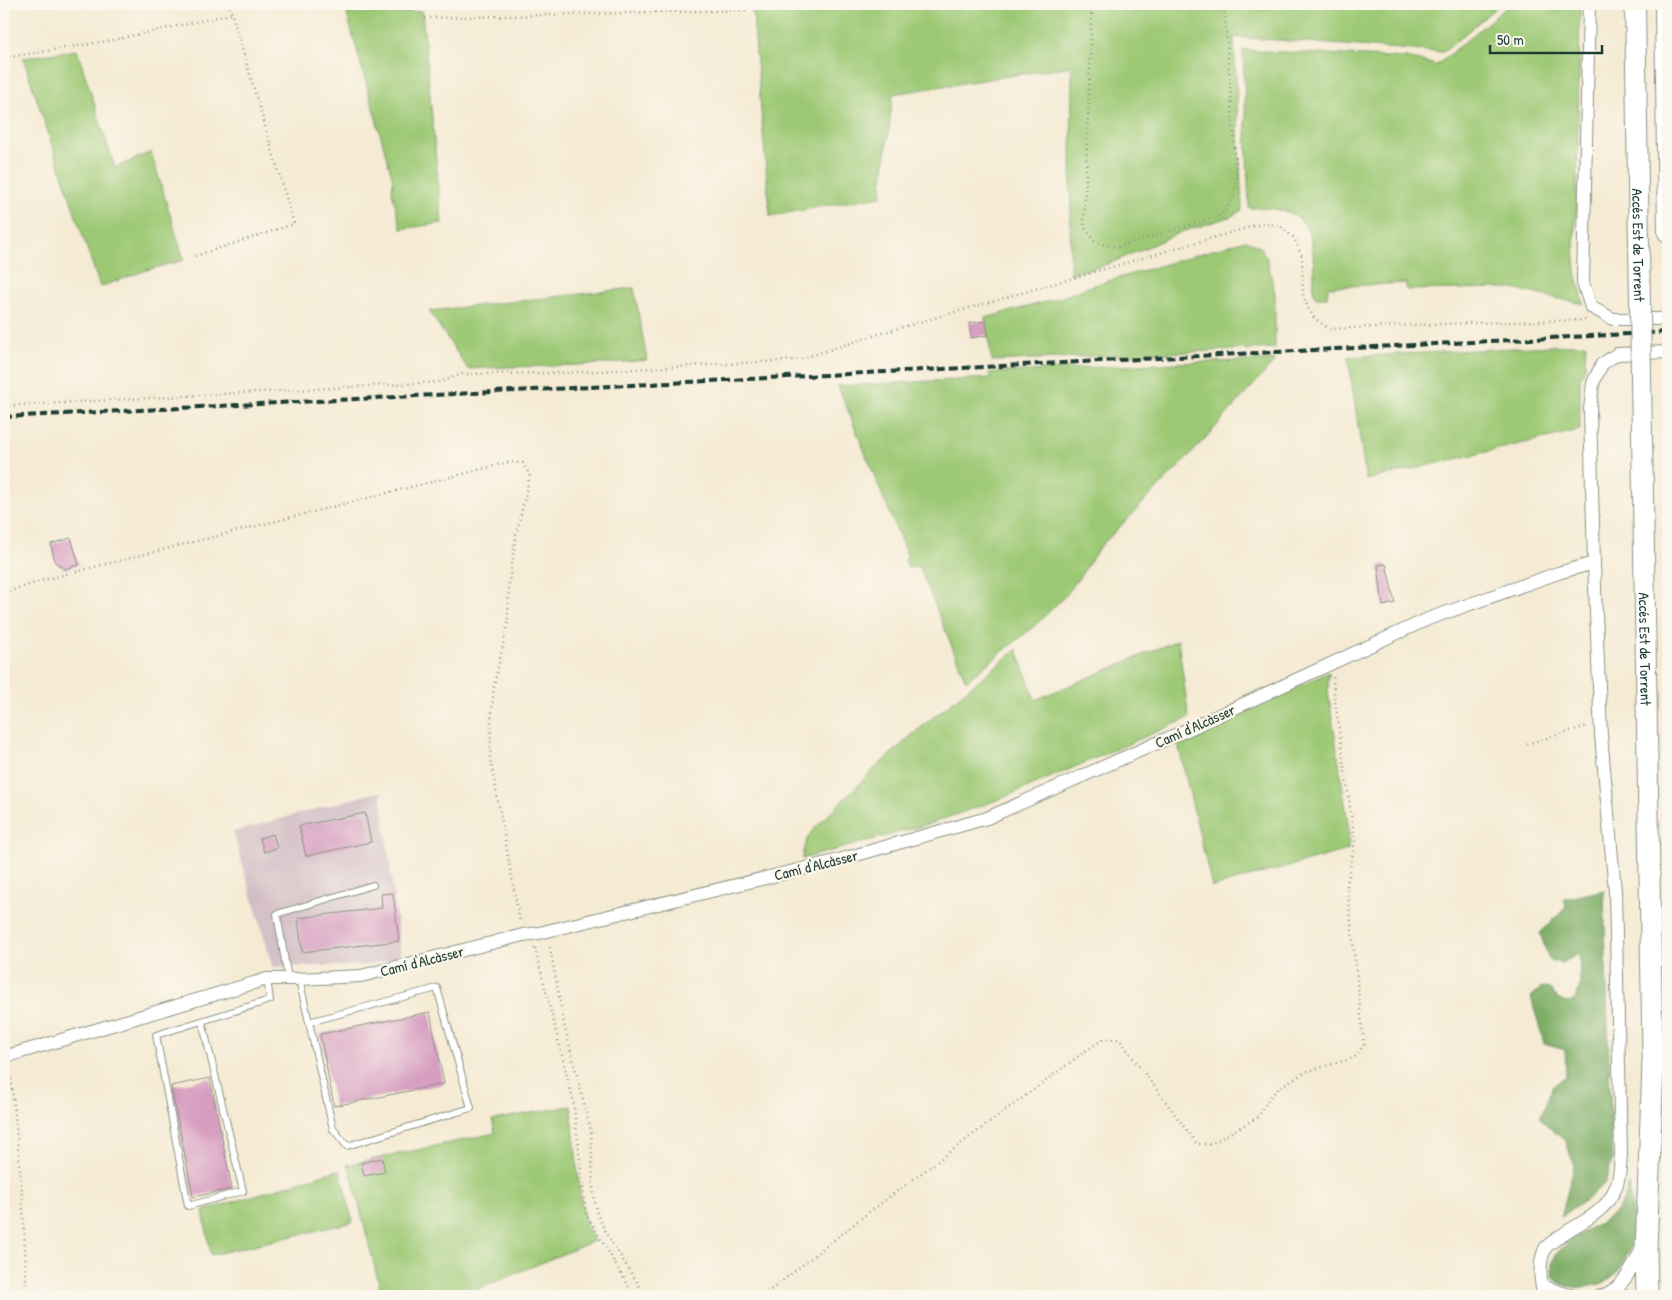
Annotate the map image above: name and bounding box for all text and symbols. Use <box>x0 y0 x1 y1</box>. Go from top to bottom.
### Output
scale bar <box>1490 22 1602 54</box>
text: 50 m <box>1497 29 1524 50</box>
street label: Accés Est de Torrent <box>1628 188 1650 303</box>
street label: Accés Est de Torrent <box>1634 592 1657 707</box>
street label: Camí d'Alcàsser <box>1152 699 1239 753</box>
street label: Camí d'Alcàsser <box>772 844 860 886</box>
street label: Camí d'Alcàsser <box>378 940 466 982</box>

